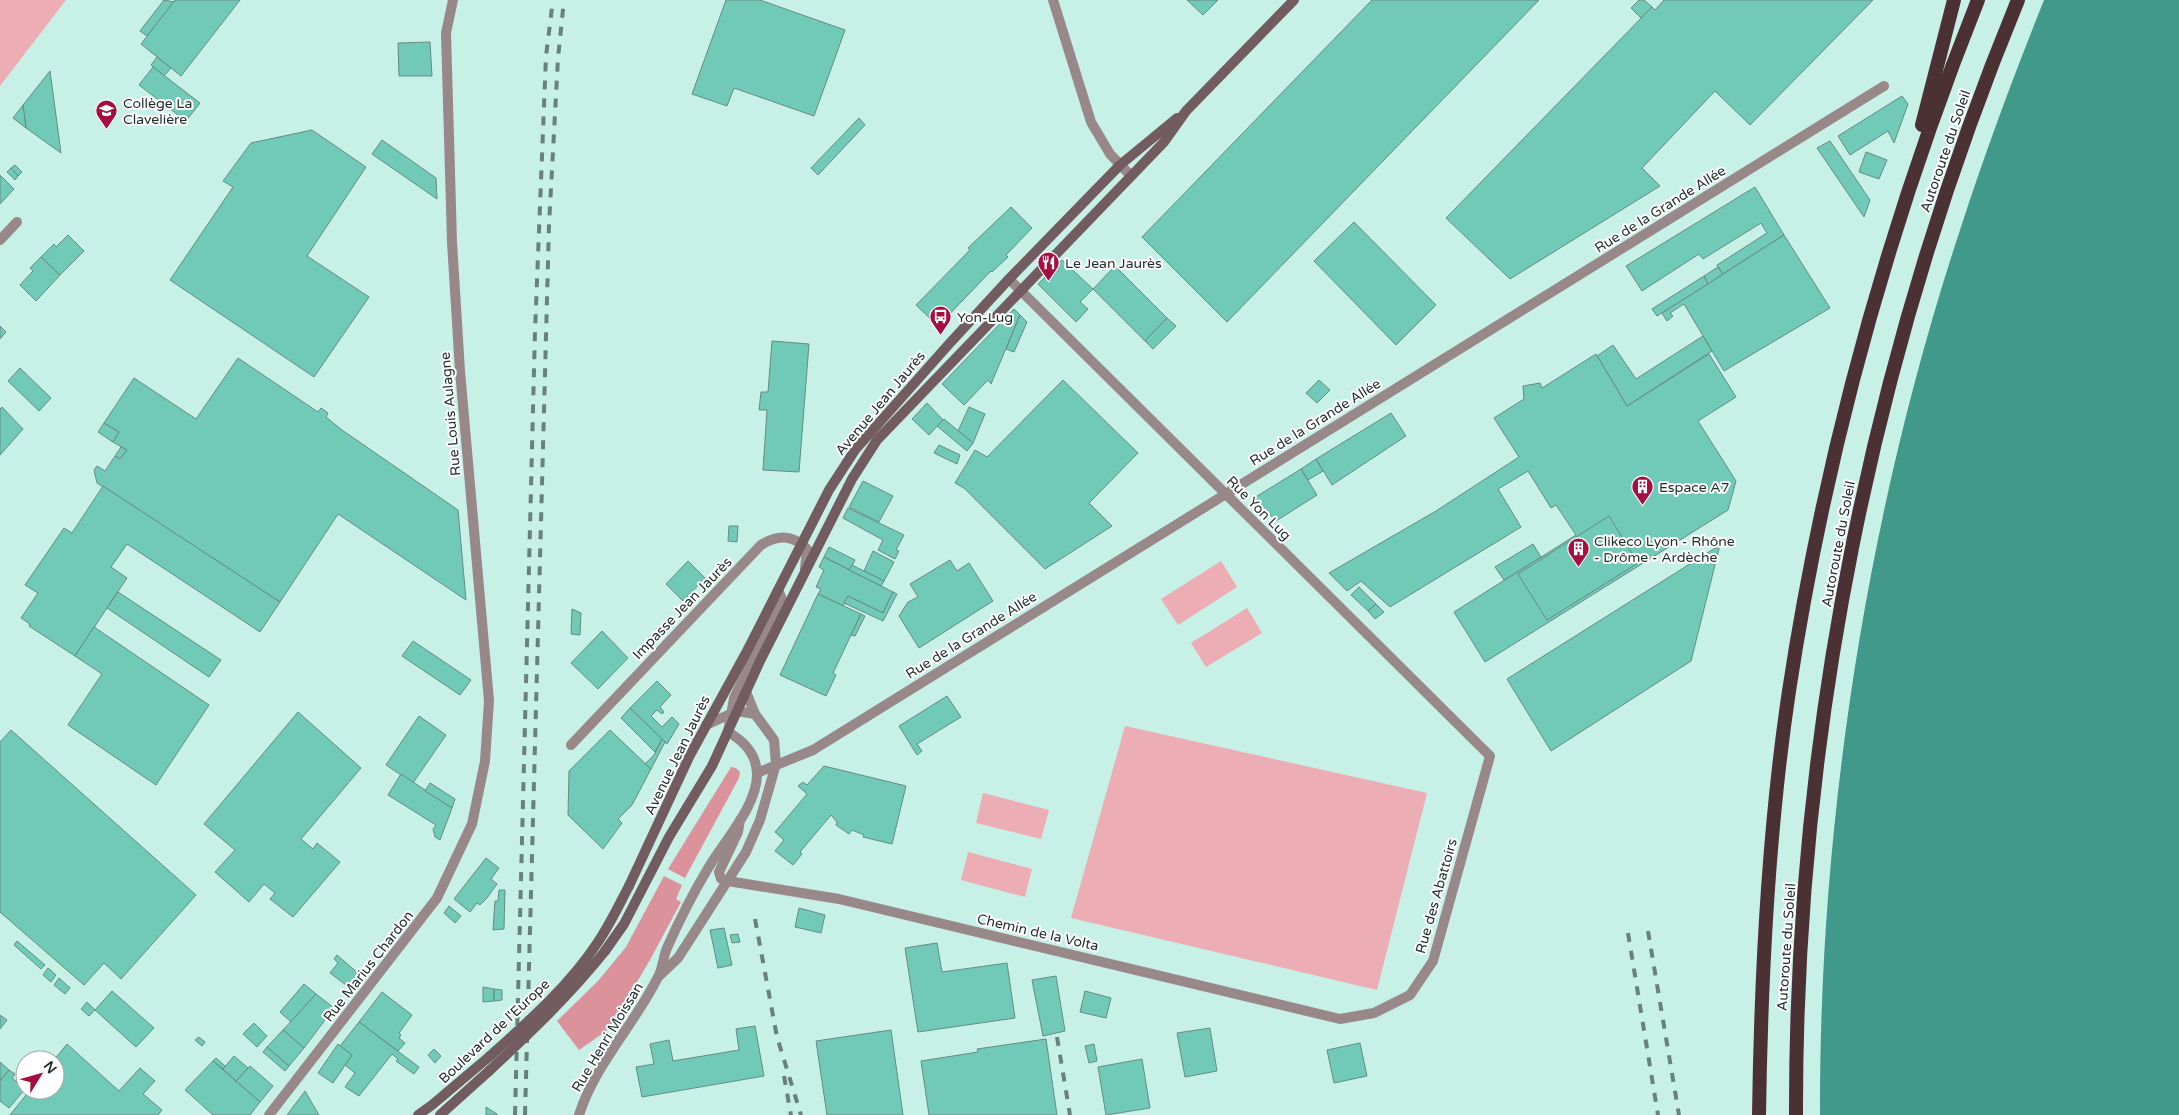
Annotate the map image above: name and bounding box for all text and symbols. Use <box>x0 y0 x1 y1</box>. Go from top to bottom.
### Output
street label: Autoroute du Soleil <box>1917 88 1974 214</box>
place label: Collège La Clavelière <box>123 95 192 128</box>
school or university icon: Collège La Clavelière <box>95 99 119 130</box>
street label: Rue de la Grande Allée <box>1592 162 1729 257</box>
restaurant icon: Le Jean Jaurès <box>1037 251 1061 282</box>
place label: Le Jean Jaurès <box>1065 255 1162 272</box>
bus stop icon: Yon-Lug <box>929 305 953 336</box>
place label: Yon-Lug <box>957 309 1013 326</box>
street label: Avenue Jean Jaurès <box>832 348 929 459</box>
street label: Rue Louis Aulagne <box>437 351 464 477</box>
street label: Rue de la Grande Allée <box>1247 375 1384 470</box>
street label: Rue Yon Lug <box>1223 473 1294 544</box>
building icon: Espace A7 <box>1631 475 1655 506</box>
place label: Espace A7 <box>1659 479 1729 496</box>
street label: Autoroute du Soleil <box>1818 480 1859 609</box>
place label: Clikeco Lyon - Rhône - Drôme - Ardèche <box>1594 533 1735 566</box>
building icon: Clikeco Lyon - Rhône - Drôme - Ardèche <box>1566 537 1590 568</box>
street label: Impasse Jean Jaurès <box>629 553 736 663</box>
street label: Rue de la Grande Allée <box>903 588 1040 683</box>
street label: Avenue Jean Jaurès <box>641 692 714 818</box>
street label: Rue des Abattoirs <box>1412 836 1461 956</box>
street label: Autoroute du Soleil <box>1774 883 1799 1012</box>
street label: Rue Marius Chardon <box>320 907 417 1025</box>
street label: Chemin de la Volta <box>975 910 1100 955</box>
street label: Boulevard de l'Europe <box>435 975 553 1087</box>
street label: Rue Henri Moissan <box>568 980 647 1095</box>
north arrow <box>15 1050 65 1100</box>
text: N <box>40 1058 60 1077</box>

